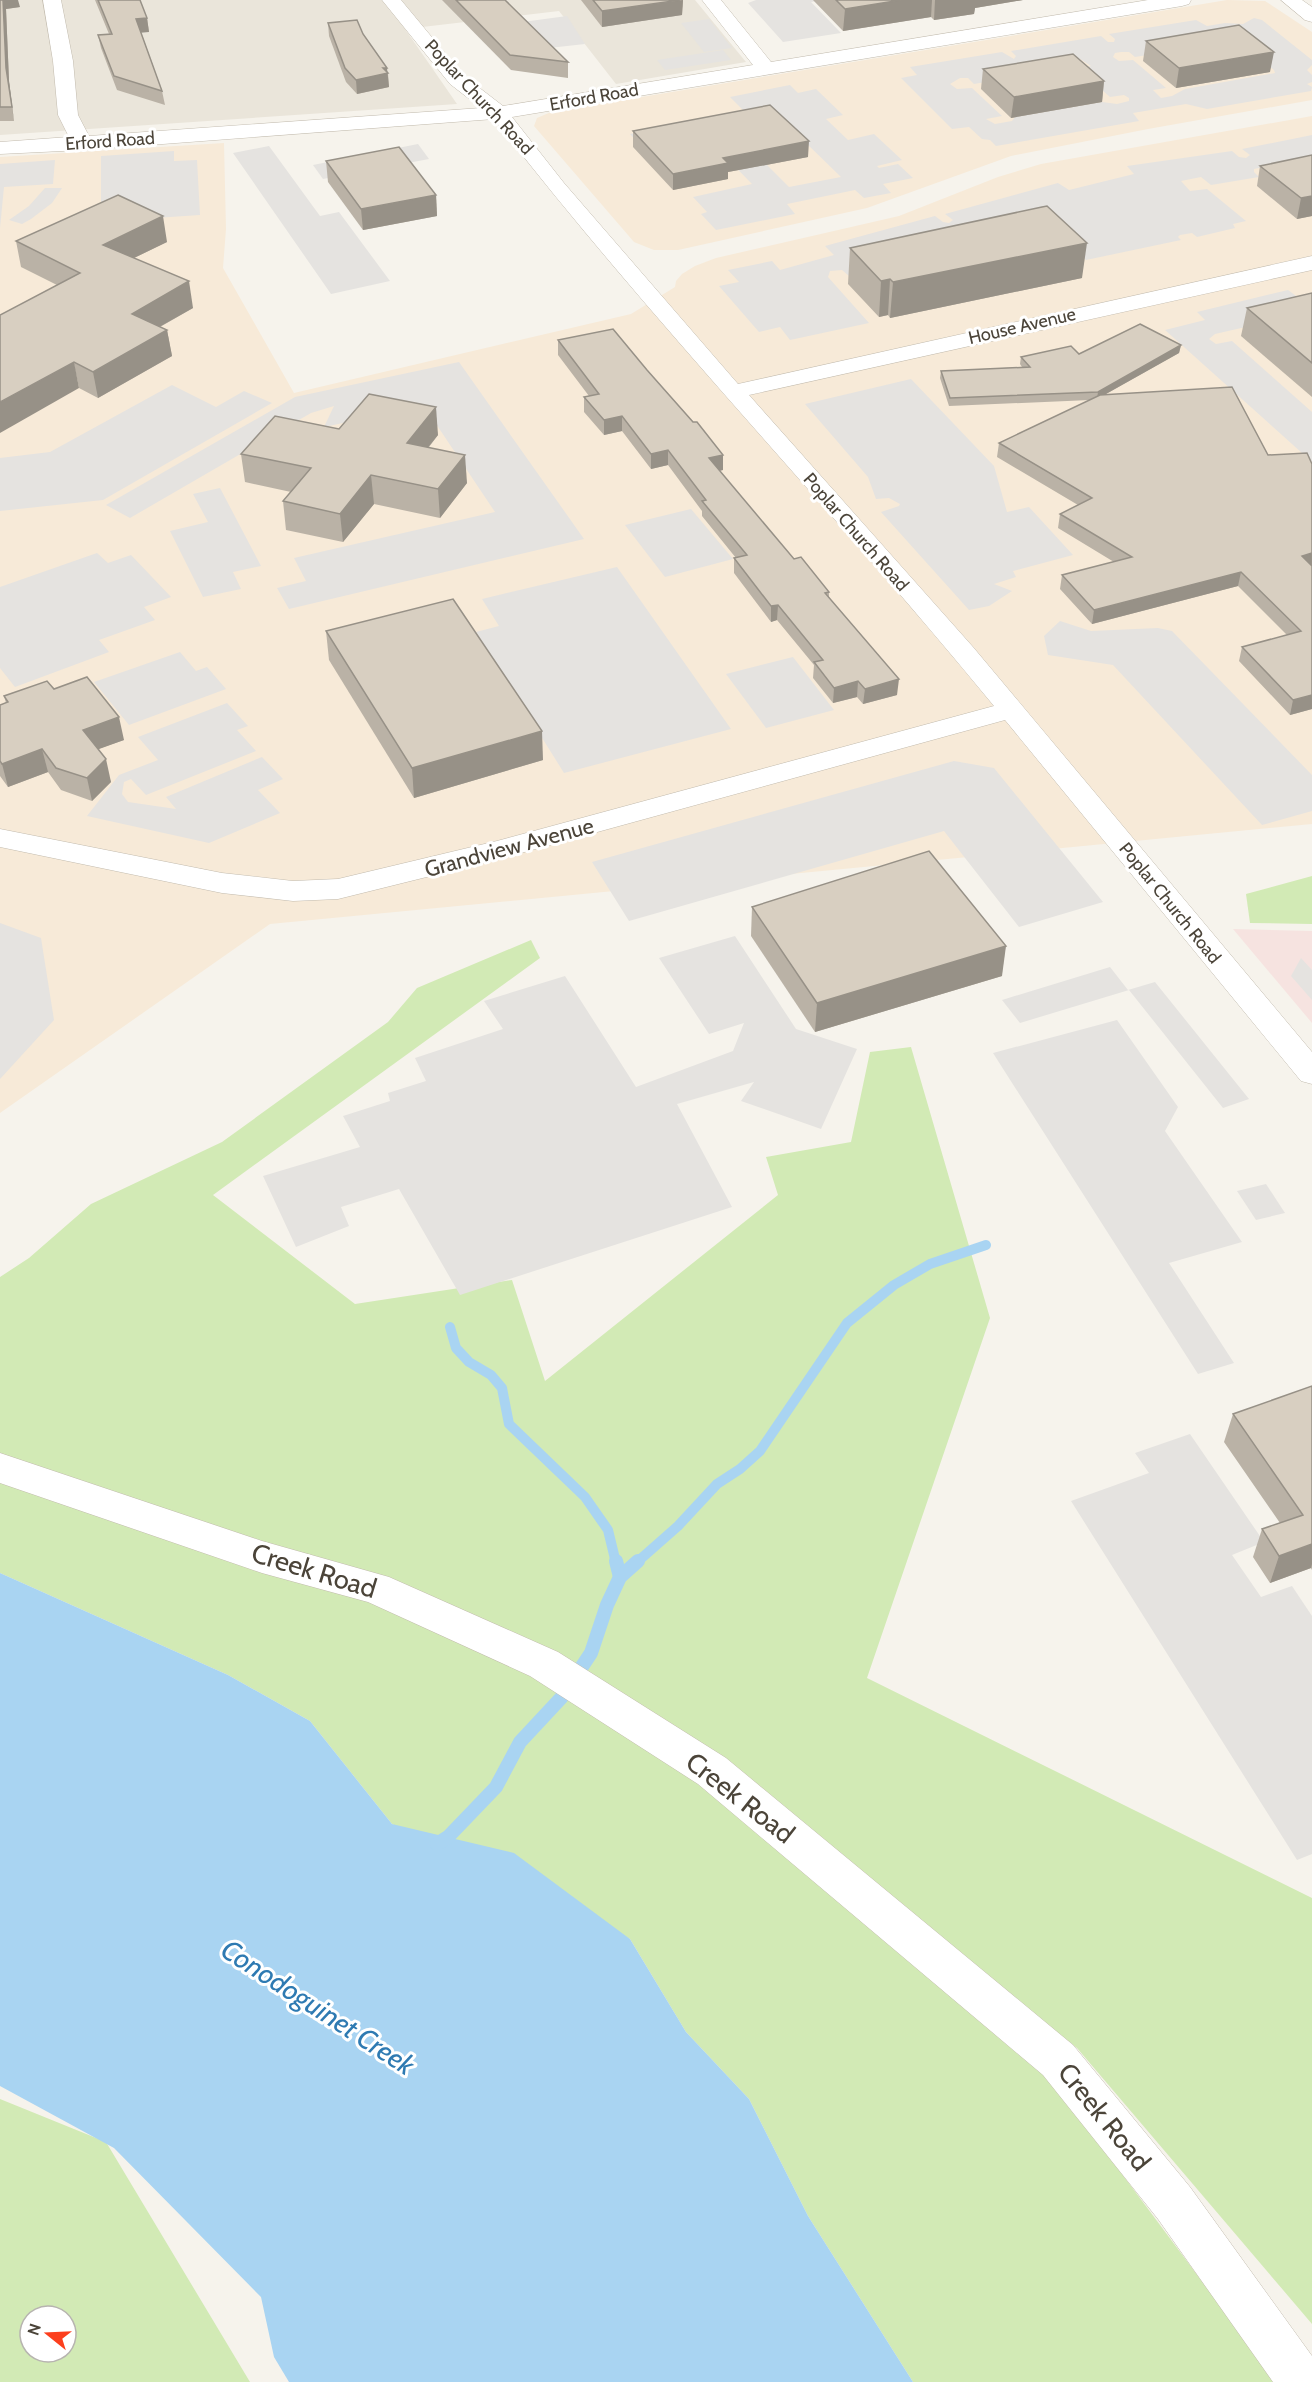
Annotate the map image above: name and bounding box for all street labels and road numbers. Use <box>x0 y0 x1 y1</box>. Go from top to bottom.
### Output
street label: Poplar Church Road <box>420 35 538 159</box>
street label: Erford Road <box>548 78 640 116</box>
street label: Erford Road <box>64 127 156 155</box>
street label: House Avenue <box>966 303 1078 349</box>
street label: Poplar Church Road <box>799 468 913 596</box>
street label: Grandview Avenue <box>422 812 597 883</box>
street label: Poplar Church Road <box>1114 838 1226 968</box>
street label: Creek Road <box>248 1536 381 1605</box>
street label: Creek Road <box>679 1745 801 1850</box>
street label: Creek Road <box>1051 2056 1158 2177</box>

